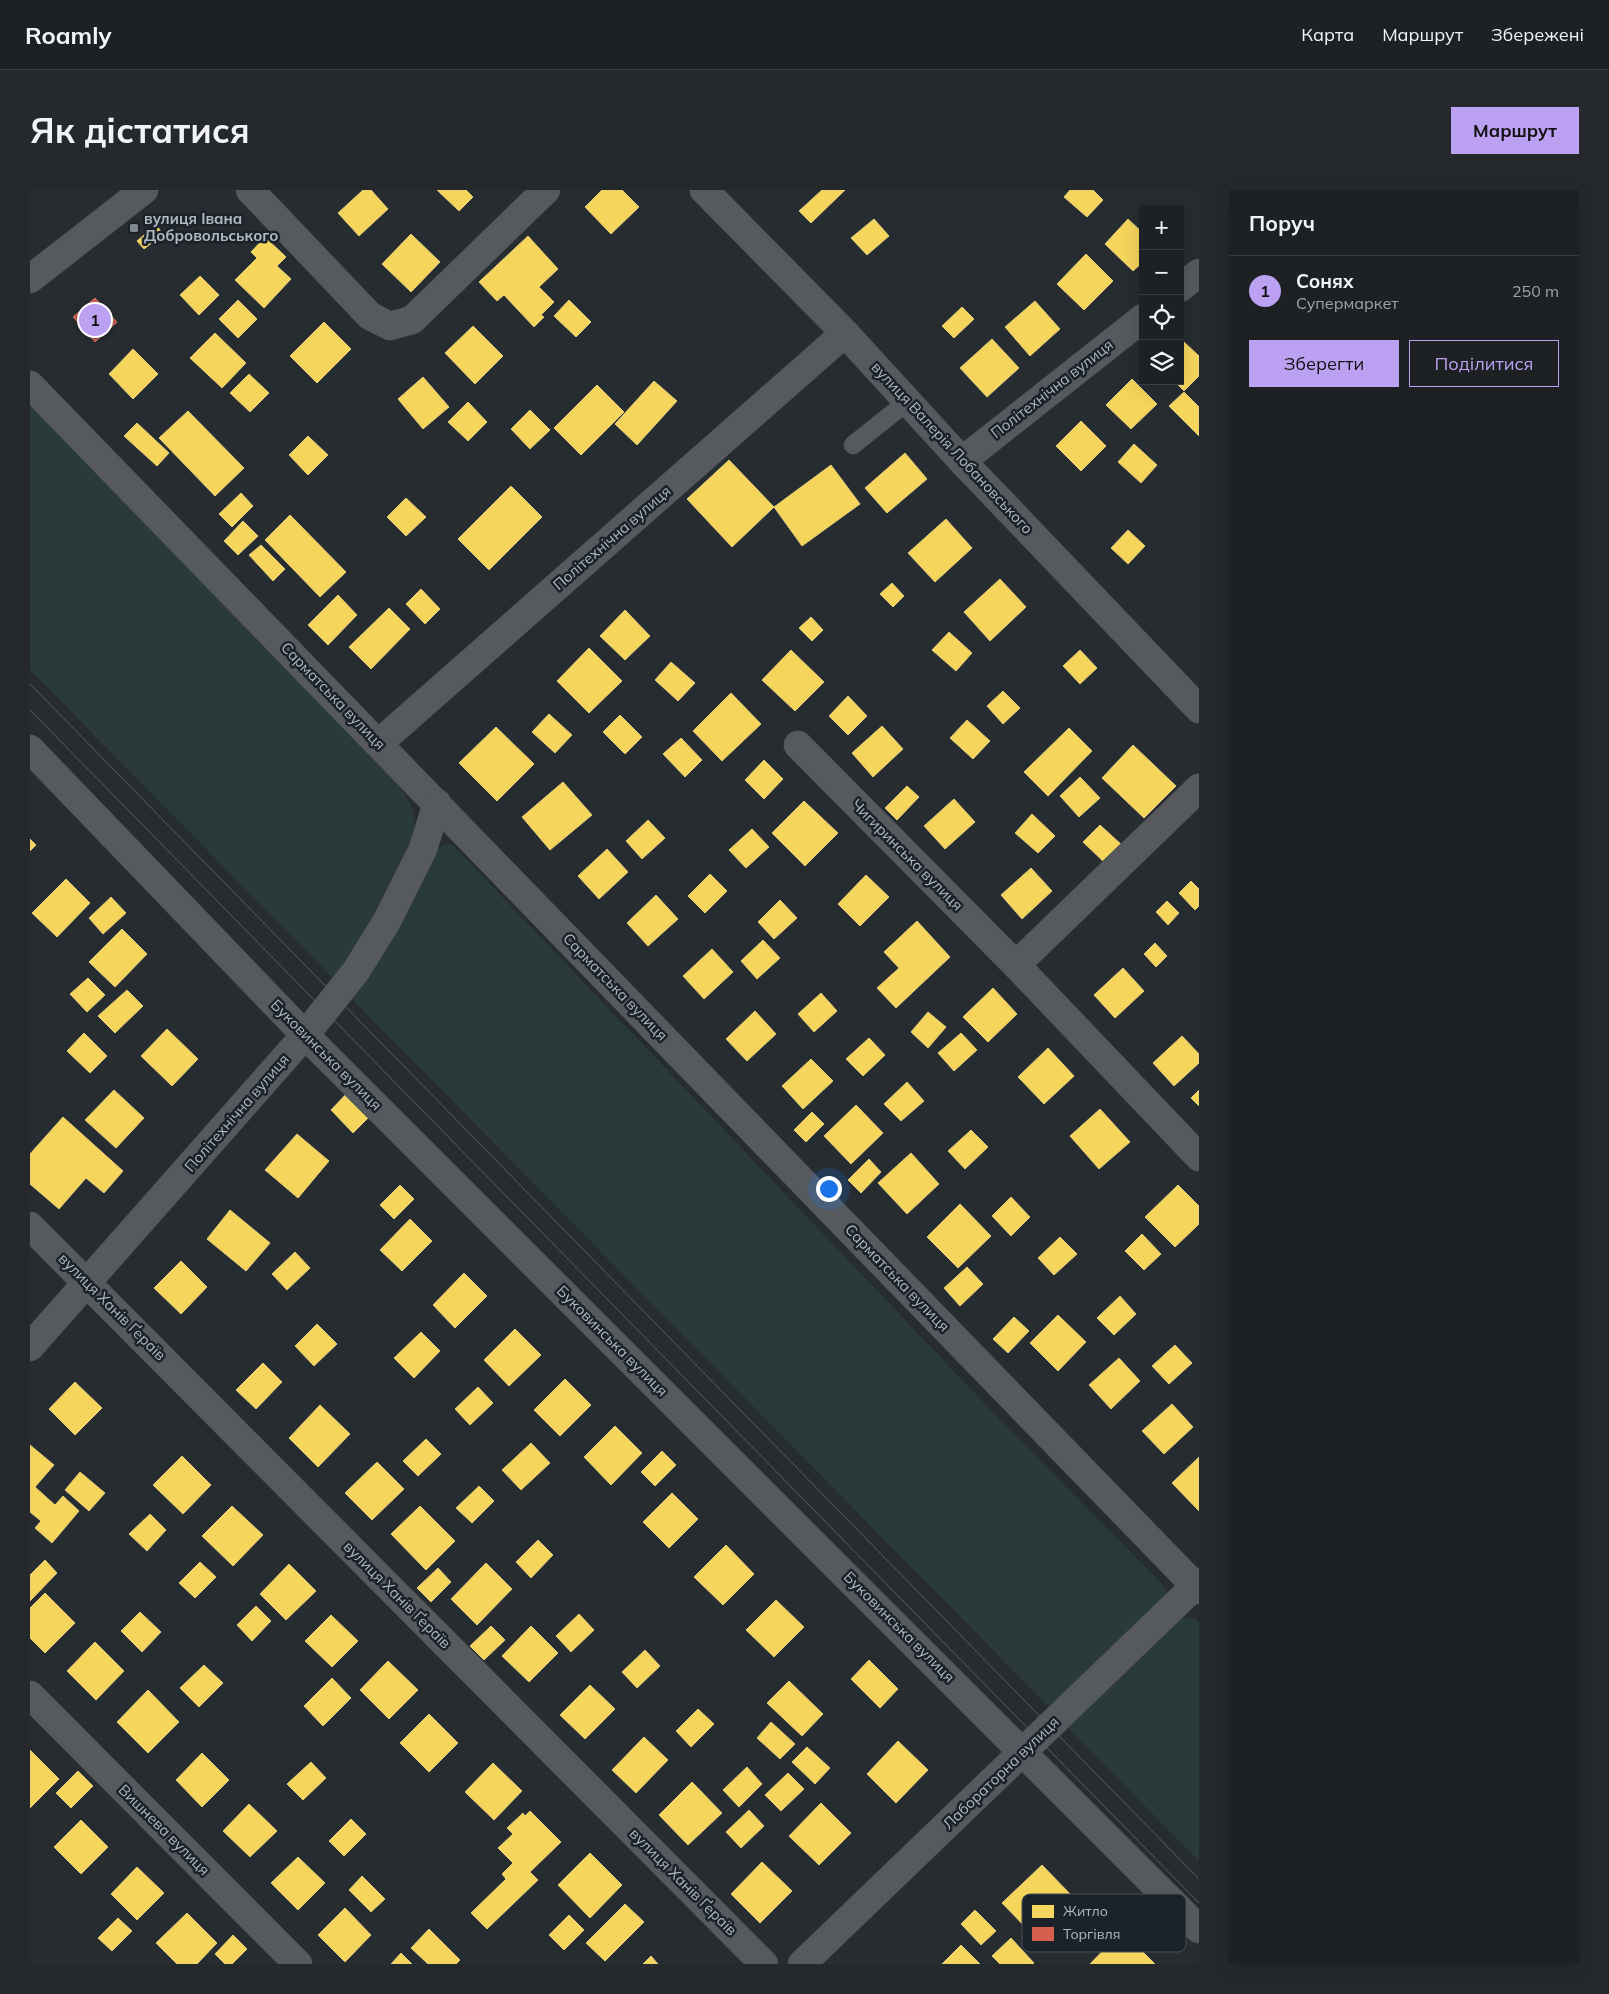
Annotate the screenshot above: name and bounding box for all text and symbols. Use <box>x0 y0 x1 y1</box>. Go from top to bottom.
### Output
text: Roamly <box>25 20 112 50</box>
text: Карта <box>1301 23 1354 46</box>
text: Маршрут <box>1382 23 1463 46</box>
text: Збережені <box>1491 23 1584 46</box>
button: Маршрут <box>1451 107 1579 154</box>
text: Як дістатися <box>30 108 250 152</box>
map controls <box>1139 205 1184 385</box>
button: + <box>1139 205 1184 250</box>
place label: вулиця Івана Добровольського <box>144 209 278 245</box>
text: Поруч <box>1249 210 1315 236</box>
marker: вулиця Івана Добровольського <box>128 222 140 234</box>
button: − <box>1139 250 1184 295</box>
text: Сонях <box>1296 269 1354 293</box>
text: 1 <box>1260 281 1270 301</box>
text: 250 m <box>1512 281 1559 301</box>
text: Супермаркет <box>1296 293 1399 313</box>
button: locate <box>1139 295 1184 340</box>
pin: 1 <box>79 301 111 339</box>
street label: Політехнічна вулиця <box>987 335 1117 442</box>
button: layers <box>1139 340 1184 385</box>
button: Зберегти <box>1249 340 1399 387</box>
button: Поділитися <box>1409 340 1559 387</box>
street label: вулиця Валерія Лобановського <box>867 358 1037 538</box>
street label: Політехнічна вулиця <box>549 481 675 594</box>
street label: Сарматська вулиця <box>277 638 390 754</box>
street label: Чигиринська вулиця <box>848 795 967 914</box>
street label: Сарматська вулиця <box>559 929 672 1045</box>
street label: Буковинська вулиця <box>267 995 386 1114</box>
street label: Політехнічна вулиця <box>180 1050 293 1176</box>
your location <box>816 1176 842 1202</box>
street label: Сарматська вулиця <box>841 1220 954 1336</box>
street label: вулиця Ханів Ґераїв <box>55 1249 170 1364</box>
street label: Буковинська вулиця <box>553 1281 672 1400</box>
street label: вулиця Ханів Ґераїв <box>340 1537 455 1652</box>
street label: Буковинська вулиця <box>840 1567 959 1686</box>
street label: Лабораторна вулиця <box>939 1712 1063 1833</box>
street label: Вишнева вулиця <box>115 1780 214 1879</box>
street label: вулиця Ханів Ґераїв <box>626 1824 741 1939</box>
legend <box>1022 1894 1186 1952</box>
text: Житло <box>1063 1902 1108 1920</box>
text: Торгівля <box>1063 1925 1120 1943</box>

